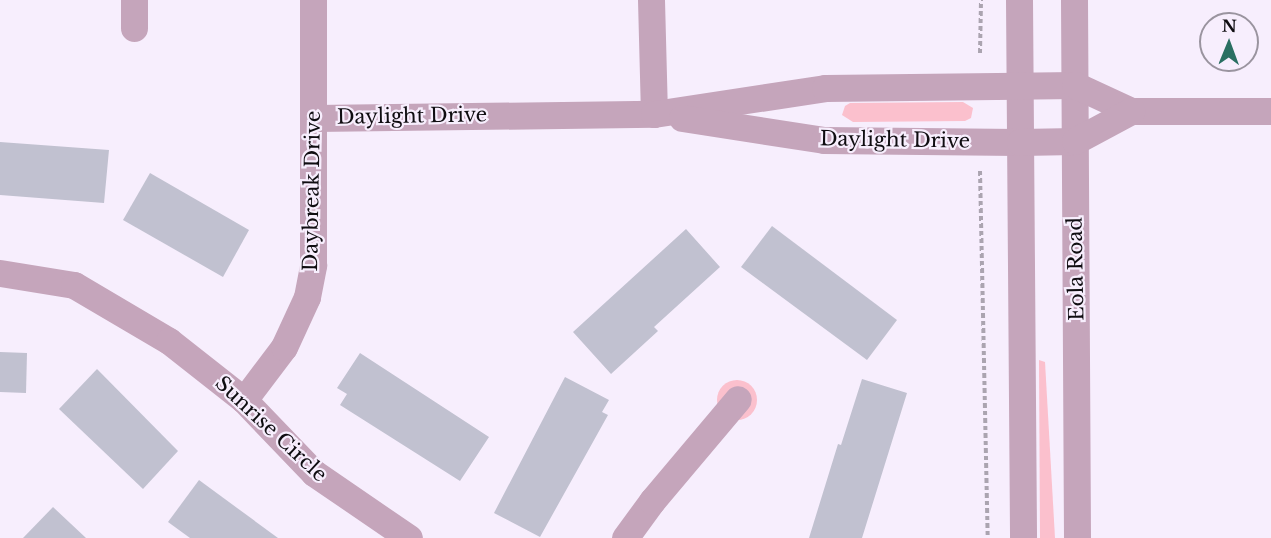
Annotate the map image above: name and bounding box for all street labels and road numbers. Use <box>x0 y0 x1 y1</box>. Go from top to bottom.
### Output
street label: Daylight Drive <box>337 103 487 129</box>
street label: Daybreak Drive <box>299 110 325 272</box>
street label: Daylight Drive <box>820 127 970 153</box>
street label: Eola Road <box>1063 217 1089 321</box>
street label: Sunrise Circle <box>210 371 332 487</box>

